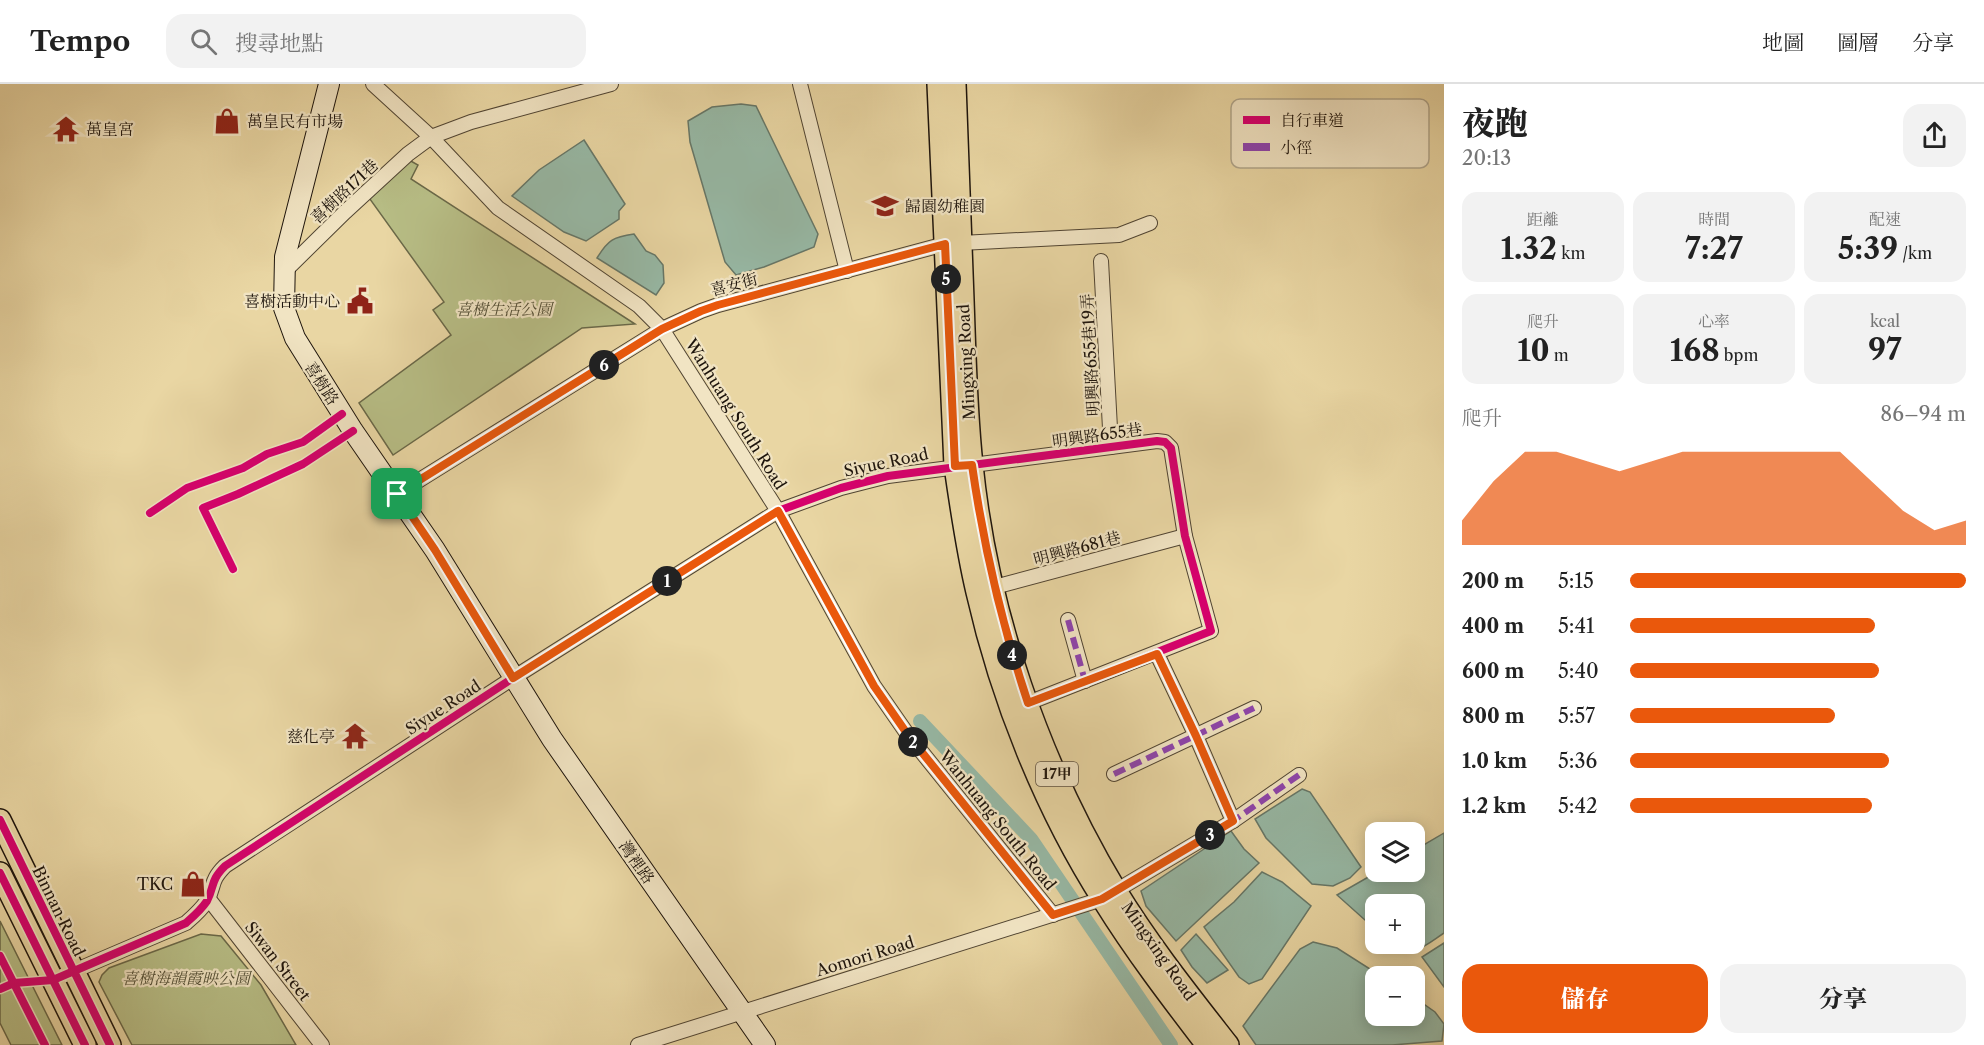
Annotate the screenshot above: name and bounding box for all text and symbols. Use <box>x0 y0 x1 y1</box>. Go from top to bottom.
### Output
search box <box>166 14 586 68</box>
text: Tempo <box>30 24 130 58</box>
icon: search <box>187 25 220 58</box>
text: 搜尋地點 <box>235 30 323 57</box>
text: 地圖 <box>1762 30 1804 55</box>
text: 圖層 <box>1837 30 1879 55</box>
text: 分享 <box>1912 30 1954 55</box>
legend <box>1231 99 1429 168</box>
text: 夜跑 <box>1462 103 1528 144</box>
button: share <box>1903 104 1966 167</box>
shop icon: 萬皇民有市場 <box>212 106 242 136</box>
text: 自行車道 <box>1280 110 1344 130</box>
place label: 萬皇民有市場 <box>247 111 343 131</box>
temple icon: 萬皇宮 <box>51 114 81 144</box>
place label: 萬皇宮 <box>86 119 134 139</box>
text: 小徑 <box>1280 137 1312 157</box>
text: 20:13 <box>1462 146 1511 170</box>
street label: 喜樹路171巷 <box>306 155 382 227</box>
school or university icon: 歸園幼稚園 <box>870 191 900 221</box>
place label: 歸園幼稚園 <box>905 196 985 216</box>
text: 距離 <box>1527 209 1559 229</box>
text: 時間 <box>1698 209 1730 229</box>
text: 配速 <box>1869 209 1901 229</box>
text: 1.32 <box>1501 230 1557 267</box>
text: 7:27 <box>1685 230 1743 267</box>
text: 5:39 <box>1838 230 1898 267</box>
text: km <box>1557 243 1585 263</box>
text: /km <box>1898 243 1932 263</box>
pin: 5 <box>931 264 961 294</box>
street label: 喜安街 <box>708 268 760 300</box>
text: 5 <box>942 269 950 289</box>
public building icon: 喜樹活動中心 <box>345 286 375 316</box>
place label: 喜樹活動中心 <box>244 291 340 311</box>
street label: 明興路655巷19弄 <box>1077 293 1103 417</box>
park label: 喜樹生活公園 <box>456 299 555 319</box>
street label: Mingxing Road <box>953 303 979 420</box>
text: 爬升 <box>1527 311 1559 331</box>
text: 心率 <box>1698 311 1730 331</box>
text: kcal <box>1870 311 1900 331</box>
text: 97 <box>1868 331 1902 368</box>
text: 10 <box>1517 332 1550 369</box>
text: 168 <box>1670 332 1720 369</box>
street label: Wanhuang South Road <box>681 334 791 493</box>
text: m <box>1550 345 1569 365</box>
text: bpm <box>1720 345 1758 365</box>
pin: 6 <box>589 350 619 380</box>
text: 6 <box>599 355 609 375</box>
street label: 喜樹路 <box>301 357 343 409</box>
text: 86–94 m <box>1880 402 1966 426</box>
text: 爬升 <box>1462 406 1502 430</box>
street label: 明興路655巷 <box>1051 419 1143 451</box>
street label: Siyue Road <box>842 443 930 481</box>
pin <box>371 468 422 519</box>
icon: arrive <box>380 477 413 510</box>
street label: 明興路681巷 <box>1031 527 1123 569</box>
pin: 1 <box>652 566 682 596</box>
text: 200 m <box>1462 569 1524 593</box>
text: 5:15 <box>1558 569 1594 593</box>
text: 1 <box>663 571 671 591</box>
text: 400 m <box>1462 614 1524 638</box>
text: 5:41 <box>1558 614 1594 638</box>
pin: 4 <box>997 640 1027 670</box>
text: 4 <box>1007 645 1017 665</box>
text: 600 m <box>1462 659 1524 683</box>
text: 5:40 <box>1558 659 1599 683</box>
street label: Siyue Road <box>402 675 485 739</box>
text: 800 m <box>1462 704 1525 728</box>
text: 5:57 <box>1558 704 1595 728</box>
temple icon: 慈化亭 <box>340 721 370 751</box>
place label: 慈化亭 <box>287 726 335 746</box>
pin: 2 <box>898 727 928 757</box>
text: 2 <box>908 732 918 752</box>
street label: Wanhuang South Road <box>935 745 1061 894</box>
text: 1.0 km <box>1462 749 1527 773</box>
text: 5:36 <box>1558 749 1597 773</box>
road number: 17甲 <box>1036 762 1078 786</box>
text: 1.2 km <box>1462 794 1526 818</box>
text: 5:42 <box>1558 794 1598 818</box>
pin: 3 <box>1195 820 1225 850</box>
map controls <box>1365 822 1425 1026</box>
button: layers <box>1365 822 1425 882</box>
text: 3 <box>1205 825 1215 845</box>
street label: 灣裡路 <box>615 837 659 887</box>
street label: Binnan Road <box>28 862 90 960</box>
shop icon: TKC <box>178 869 208 899</box>
place label: TKC <box>137 874 173 894</box>
button: + <box>1365 894 1425 954</box>
street label: Mingxing Road <box>1118 898 1201 1004</box>
street label: Siwan Street <box>241 917 315 1005</box>
street label: Aomori Road <box>813 932 917 981</box>
button: 儲存 <box>1462 964 1708 1033</box>
button: 分享 <box>1720 964 1966 1033</box>
button: − <box>1365 966 1425 1026</box>
park label: 喜樹海韻霞映公園 <box>122 968 253 988</box>

